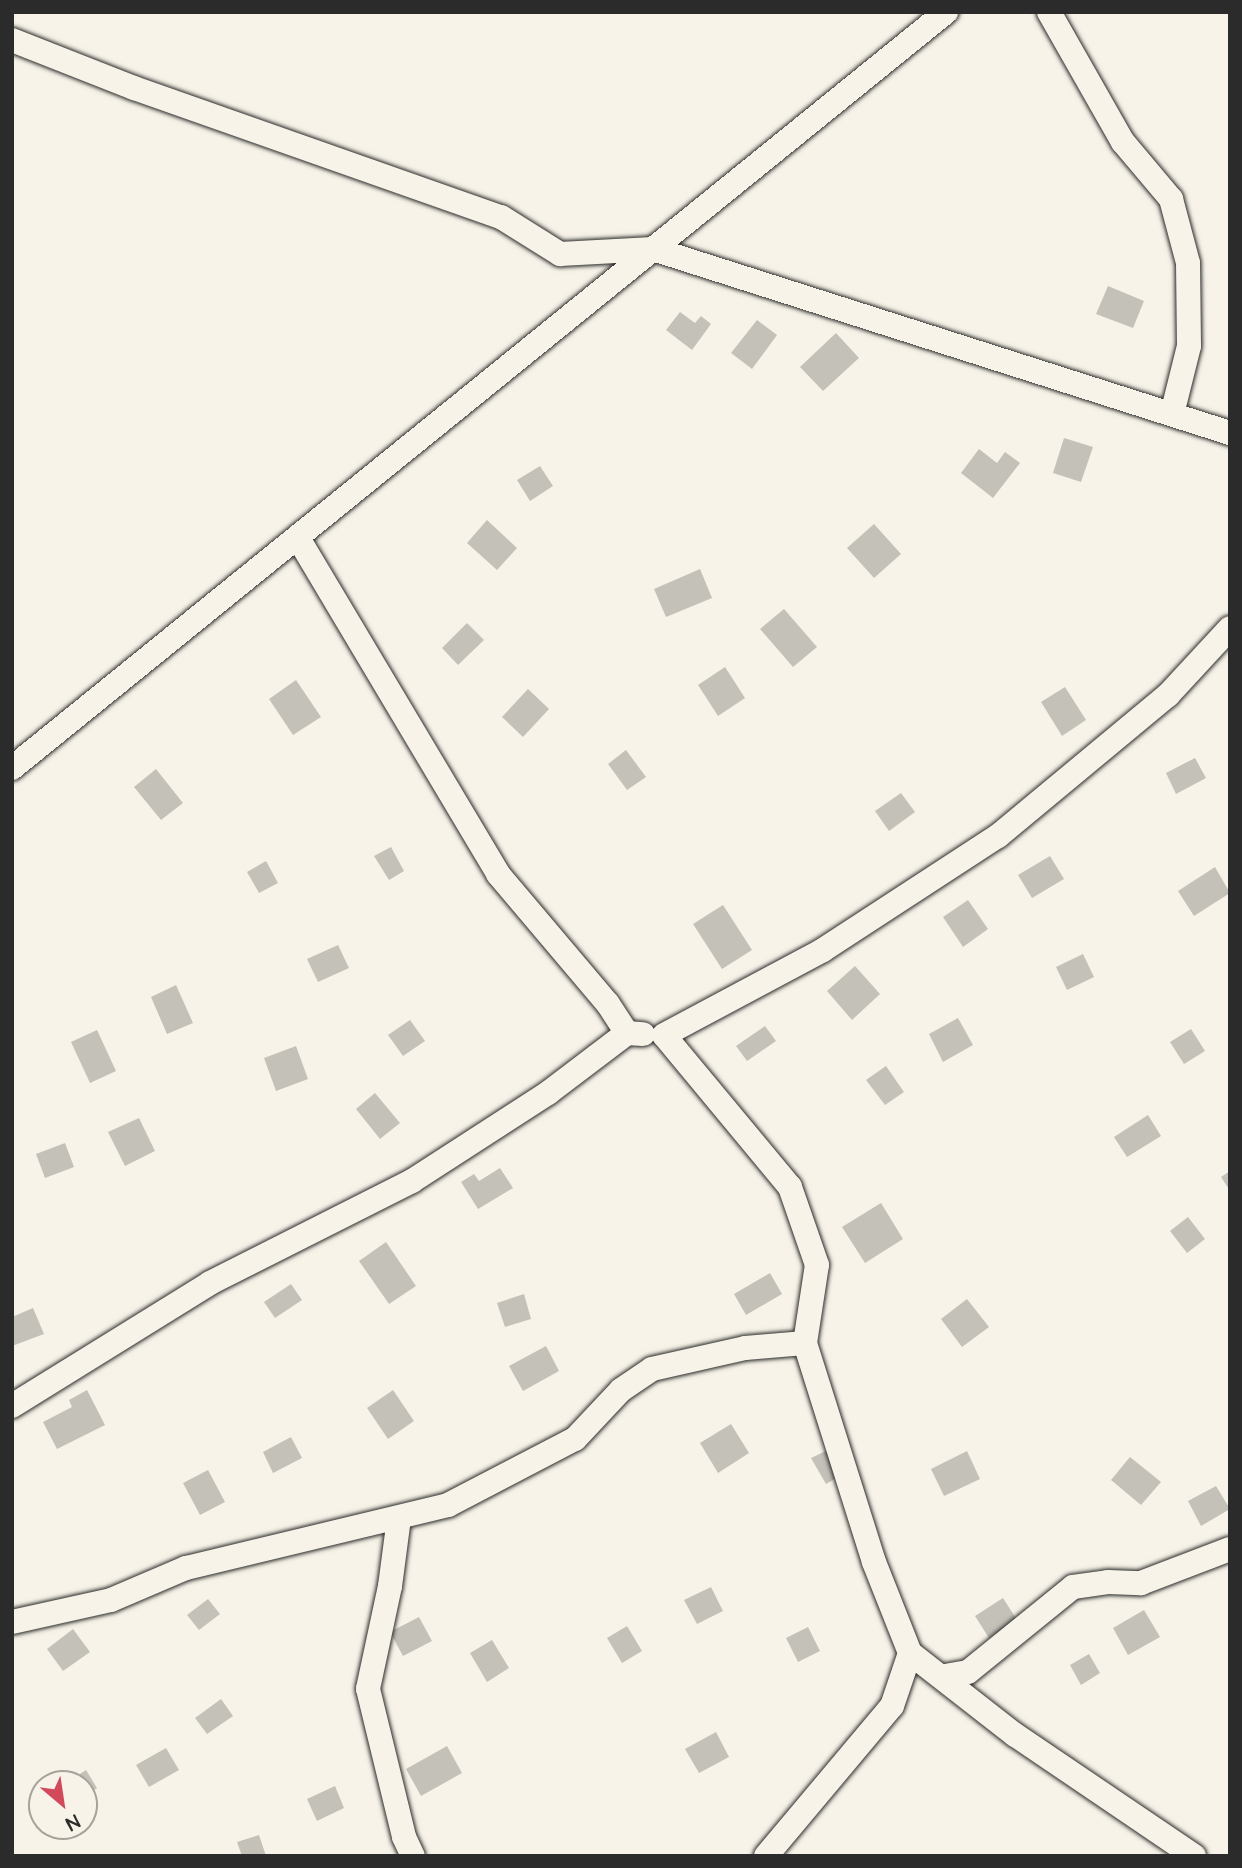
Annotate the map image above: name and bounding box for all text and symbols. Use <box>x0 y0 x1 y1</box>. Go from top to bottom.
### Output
north arrow <box>28 1770 98 1840</box>
text: N <box>61 1807 84 1837</box>

